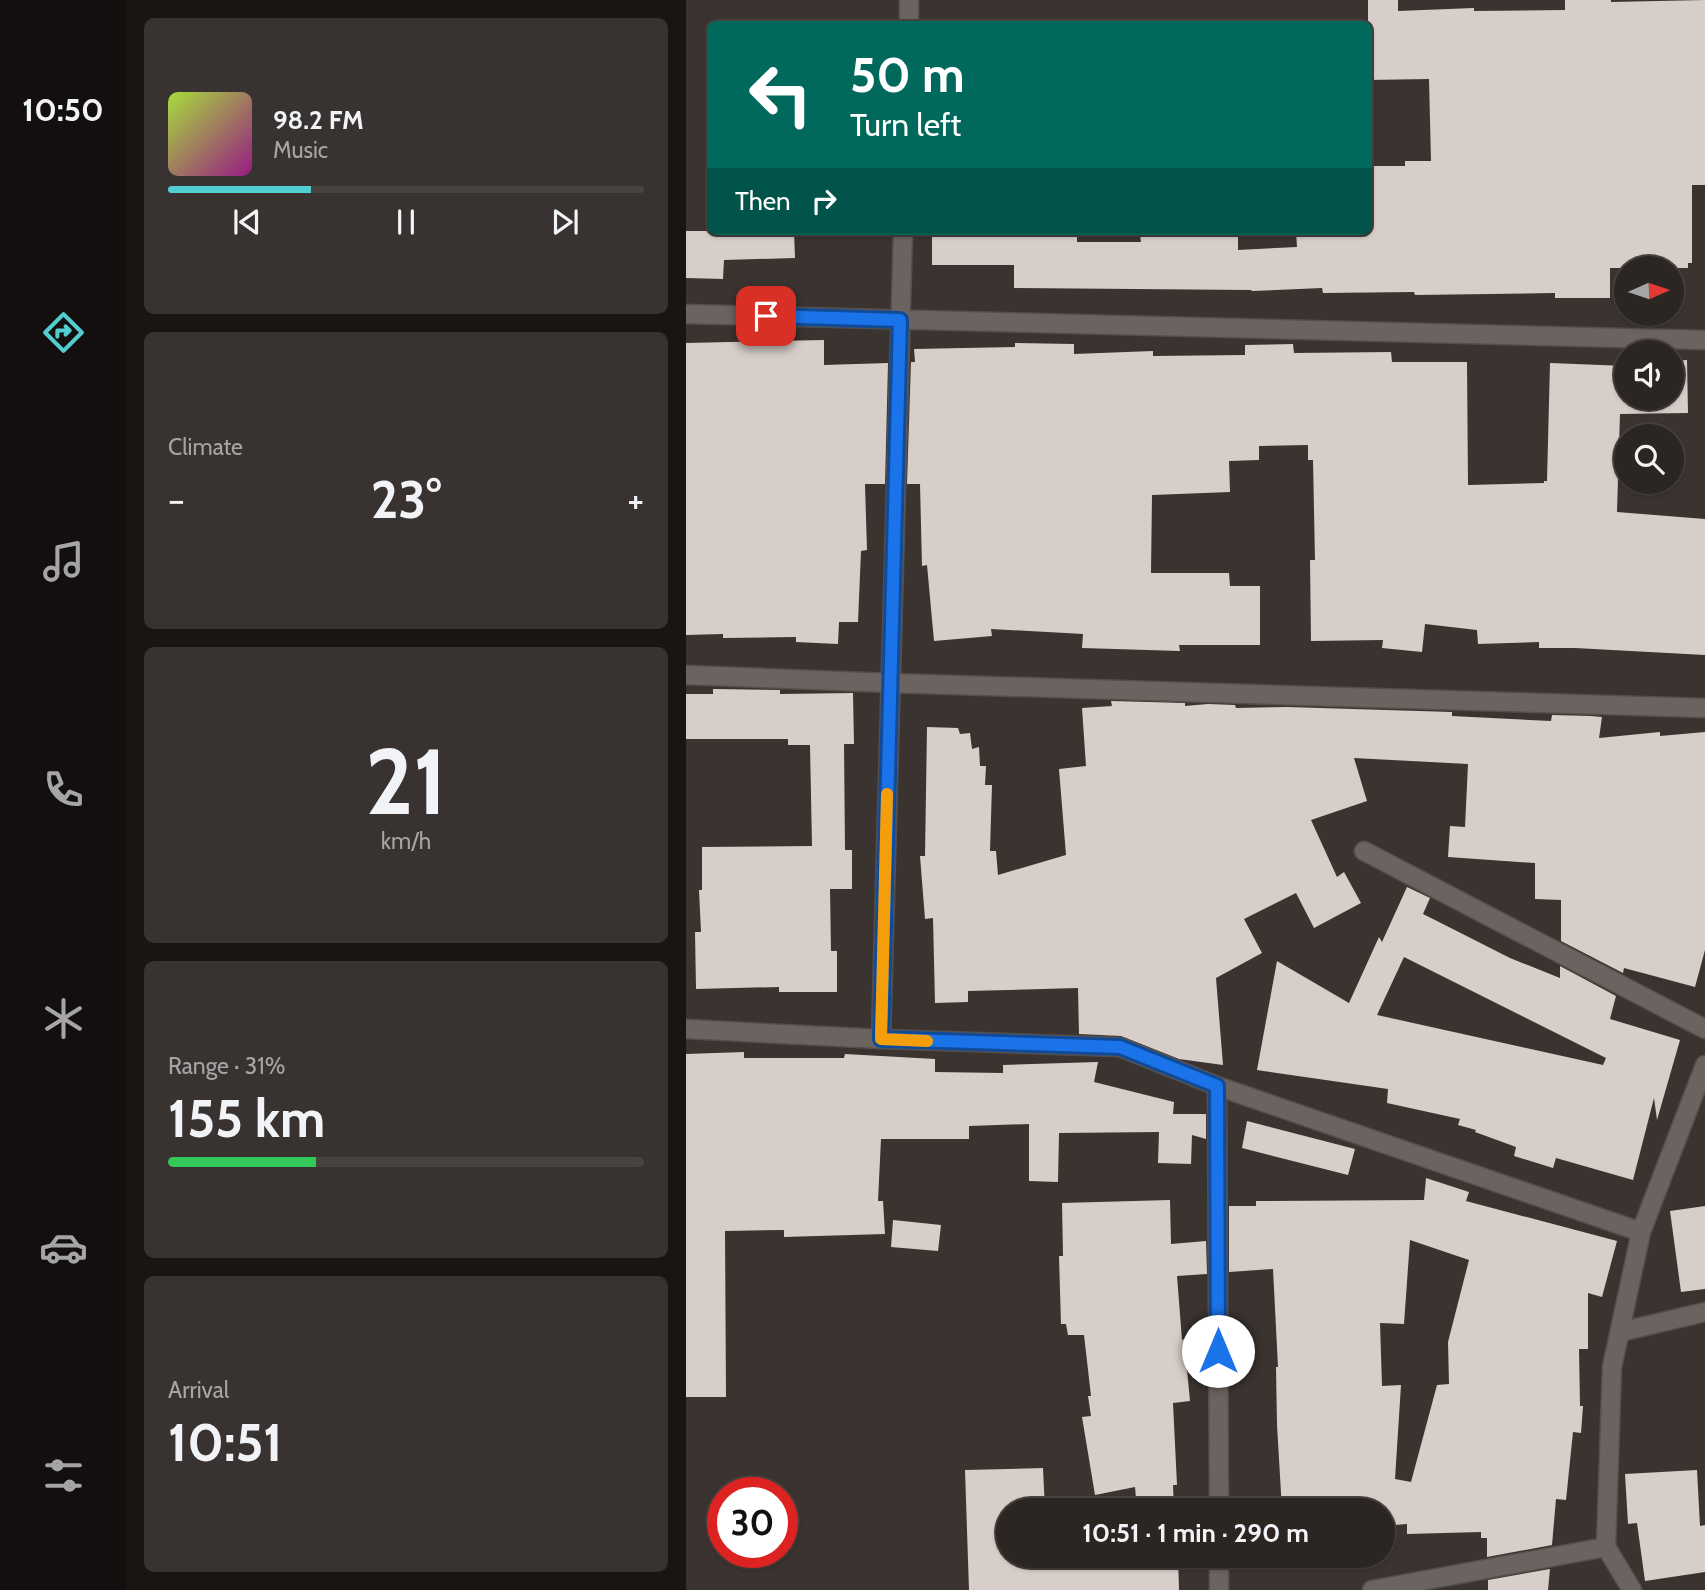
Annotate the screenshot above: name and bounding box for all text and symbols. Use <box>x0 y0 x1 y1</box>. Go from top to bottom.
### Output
text: 50 m <box>850 45 965 104</box>
icon: left <box>735 49 826 140</box>
text: 10:50 <box>22 90 104 129</box>
text: 98.2 FM <box>273 104 364 136</box>
text: Turn left <box>850 105 961 144</box>
text: Music <box>273 136 328 164</box>
icon: right <box>805 182 843 220</box>
text: Then <box>735 185 791 217</box>
icon: previous <box>228 203 266 241</box>
icon: pause <box>387 203 425 241</box>
icon: next <box>546 203 584 241</box>
north arrow <box>1614 256 1684 326</box>
map controls <box>1614 256 1684 494</box>
pin <box>736 286 796 346</box>
icon: arrive <box>747 297 785 335</box>
icon: directions <box>39 308 88 357</box>
button: sound <box>1614 340 1684 410</box>
button: search <box>1614 424 1684 494</box>
text: Climate <box>168 433 243 461</box>
text: 23° <box>371 468 441 531</box>
text: − <box>168 476 185 523</box>
text: + <box>627 476 644 523</box>
icon: music <box>39 537 88 586</box>
text: 21 <box>365 726 447 837</box>
icon: phone <box>39 765 88 814</box>
text: km/h <box>381 827 431 855</box>
icon: climate <box>39 994 88 1043</box>
text: Range · 31% <box>168 1052 285 1080</box>
text: 155 km <box>168 1087 325 1150</box>
icon: car <box>39 1223 88 1272</box>
position arrow <box>1181 1314 1255 1388</box>
text: Arrival <box>168 1376 229 1404</box>
text: 10:51 <box>168 1411 283 1474</box>
icon: filters <box>39 1451 88 1500</box>
speed limit sign: 30 <box>707 1477 798 1568</box>
text: 10:51 · 1 min · 290 m <box>1082 1517 1309 1549</box>

